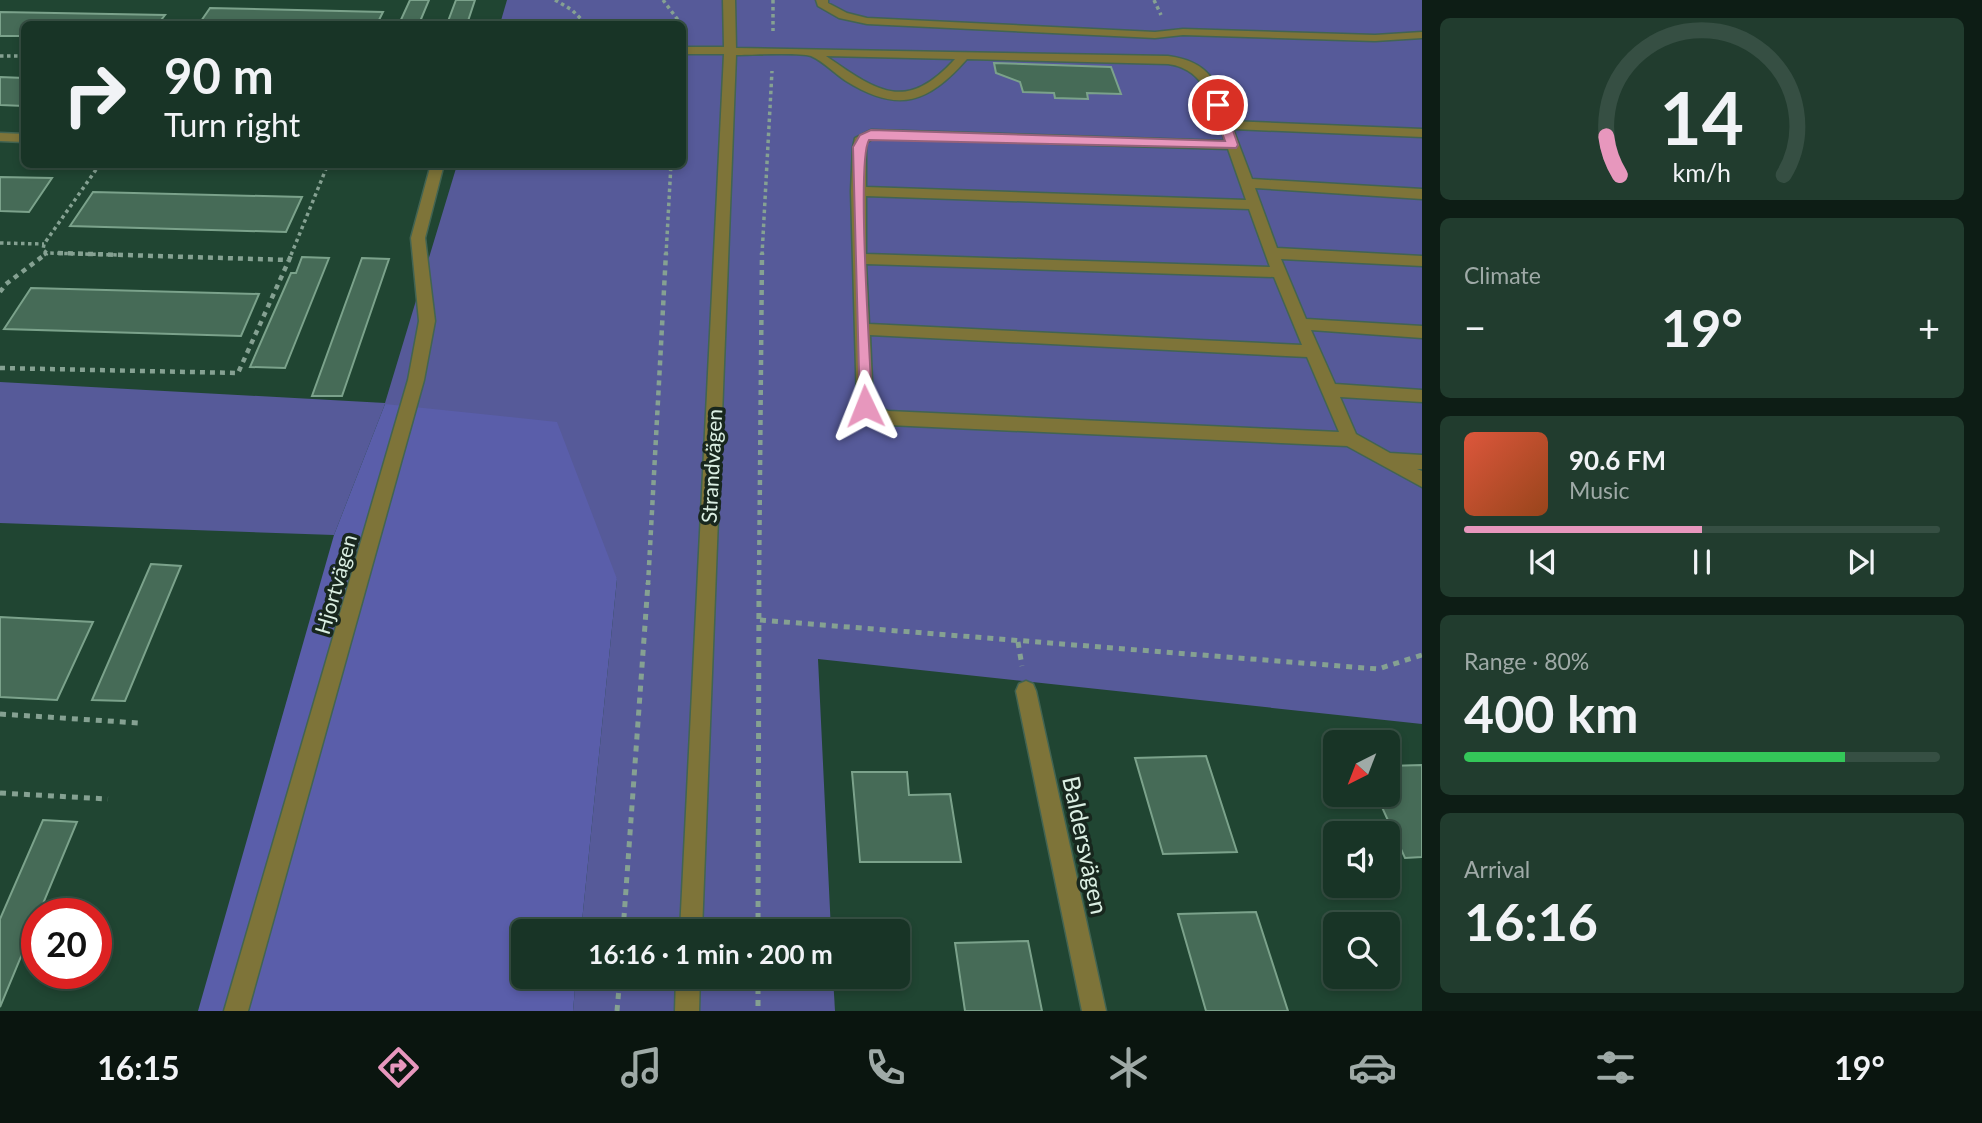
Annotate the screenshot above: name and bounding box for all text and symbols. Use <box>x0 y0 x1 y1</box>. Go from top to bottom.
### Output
text: 90 m <box>164 46 274 104</box>
icon: right <box>49 49 140 140</box>
text: 14 <box>1660 73 1744 161</box>
pin <box>1188 75 1248 135</box>
icon: arrive <box>1199 86 1237 124</box>
text: Turn right <box>164 105 300 144</box>
text: km/h <box>1673 157 1731 187</box>
text: Climate <box>1464 261 1541 289</box>
text: 19° <box>1661 296 1743 358</box>
text: − <box>1464 304 1486 350</box>
text: + <box>1918 304 1940 350</box>
position arrow <box>828 369 902 443</box>
street label: Strandvägen <box>696 408 726 524</box>
text: 90.6 FM <box>1569 444 1666 476</box>
text: Music <box>1569 476 1629 504</box>
street label: Hjortvägen <box>309 531 361 637</box>
icon: previous <box>1524 543 1562 581</box>
icon: pause <box>1683 543 1721 581</box>
icon: next <box>1842 543 1880 581</box>
text: Range · 80% <box>1464 647 1589 675</box>
text: 400 km <box>1464 682 1638 744</box>
north arrow <box>1323 730 1400 807</box>
map controls <box>1323 730 1400 989</box>
street label: Baldersvägen <box>1057 773 1115 917</box>
button: sound <box>1323 821 1400 898</box>
text: Arrival <box>1464 855 1530 883</box>
text: 16:16 <box>1464 890 1598 952</box>
speed limit sign: 20 <box>21 898 112 989</box>
button: search <box>1323 912 1400 989</box>
text: 16:16 · 1 min · 200 m <box>588 938 833 970</box>
icon: directions <box>374 1043 423 1092</box>
icon: music <box>617 1043 666 1092</box>
icon: phone <box>861 1043 910 1092</box>
icon: climate <box>1104 1043 1153 1092</box>
icon: car <box>1348 1043 1397 1092</box>
icon: filters <box>1591 1043 1640 1092</box>
text: 16:15 <box>97 1048 180 1087</box>
text: 19° <box>1834 1048 1885 1087</box>

